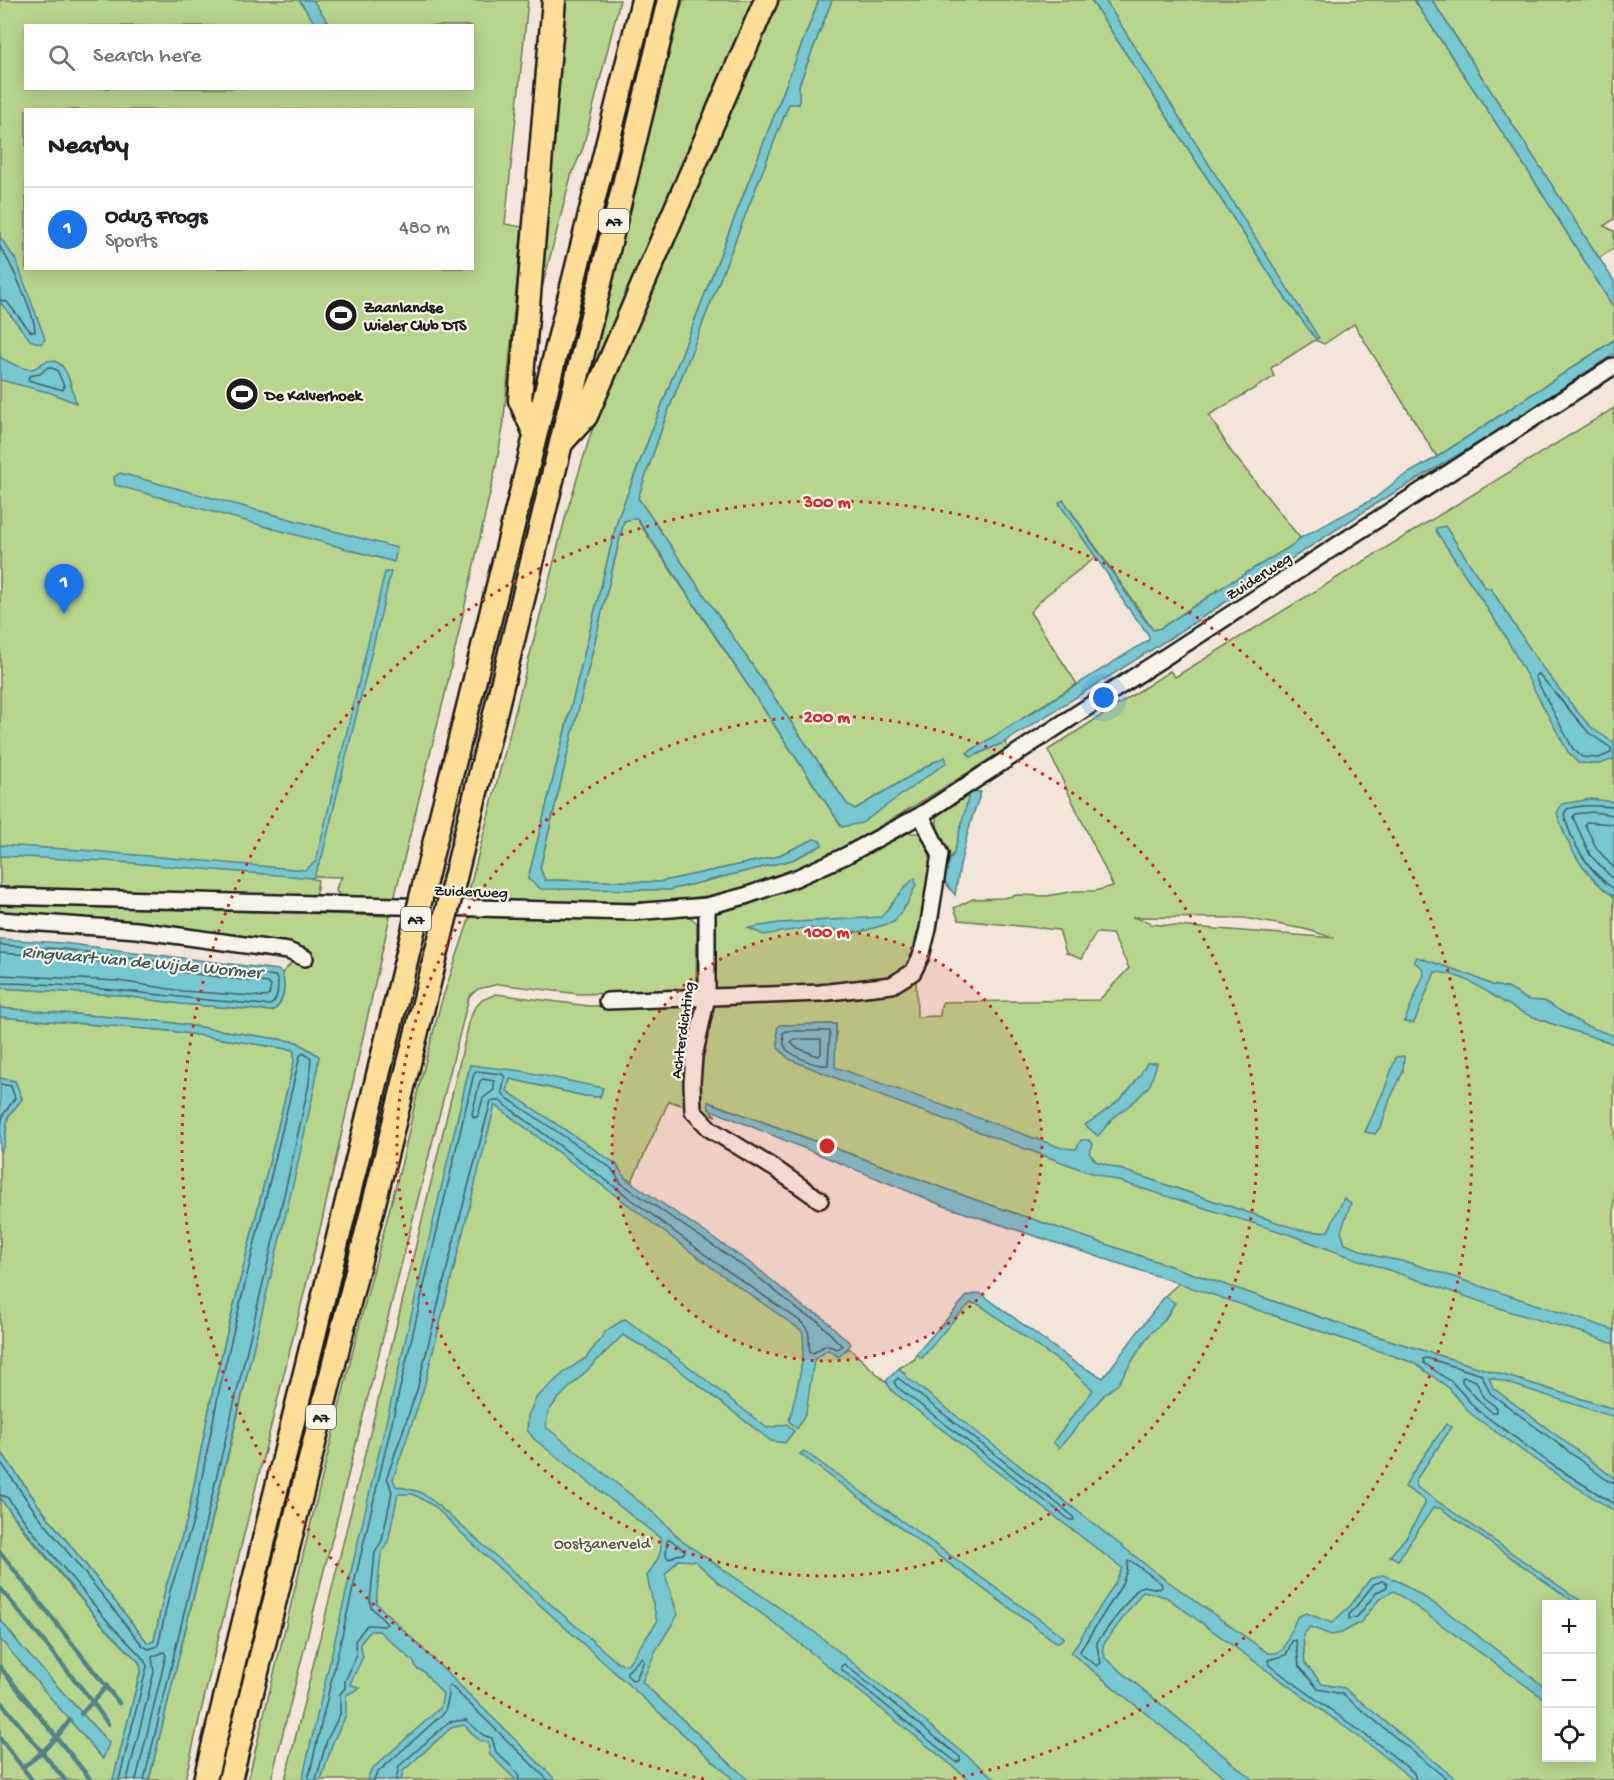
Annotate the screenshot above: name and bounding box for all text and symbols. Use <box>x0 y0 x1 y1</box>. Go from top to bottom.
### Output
search box <box>24 24 474 90</box>
icon: search <box>45 41 78 74</box>
text: Search here <box>93 44 201 70</box>
text: Nearby <box>48 132 129 163</box>
text: Oduz Frogs <box>105 205 207 231</box>
road number: A7 <box>599 209 629 233</box>
text: 1 <box>63 218 72 241</box>
text: 480 m <box>399 218 450 241</box>
text: Sports <box>105 231 157 254</box>
sports icon: Zaanlandse Wieler Club DTS <box>323 297 359 333</box>
place label: Zaanlandse Wieler Club DTS <box>363 300 467 337</box>
sports icon: De Kalverhoek <box>224 376 260 412</box>
place label: De Kalverhoek <box>263 388 364 407</box>
text: 300 m <box>803 493 851 514</box>
street label: Zuiderweg <box>1224 550 1296 606</box>
pin: 1 <box>44 564 84 614</box>
your location <box>1089 683 1118 712</box>
text: 200 m <box>804 708 850 729</box>
street label: Zuiderweg <box>433 883 508 904</box>
road number: A7 <box>401 907 431 931</box>
text: 100 m <box>804 923 850 944</box>
water label: Ringvaart van de Wijde Wormer <box>21 943 266 985</box>
street label: Achterdichting <box>668 981 701 1080</box>
centre of rings <box>817 1136 837 1156</box>
road number: A7 <box>306 1405 336 1429</box>
park label: Oostzanerveld <box>554 1536 652 1555</box>
map controls <box>1542 1600 1596 1762</box>
button: + <box>1542 1600 1596 1654</box>
button: − <box>1542 1654 1596 1708</box>
button: locate <box>1542 1708 1596 1762</box>

